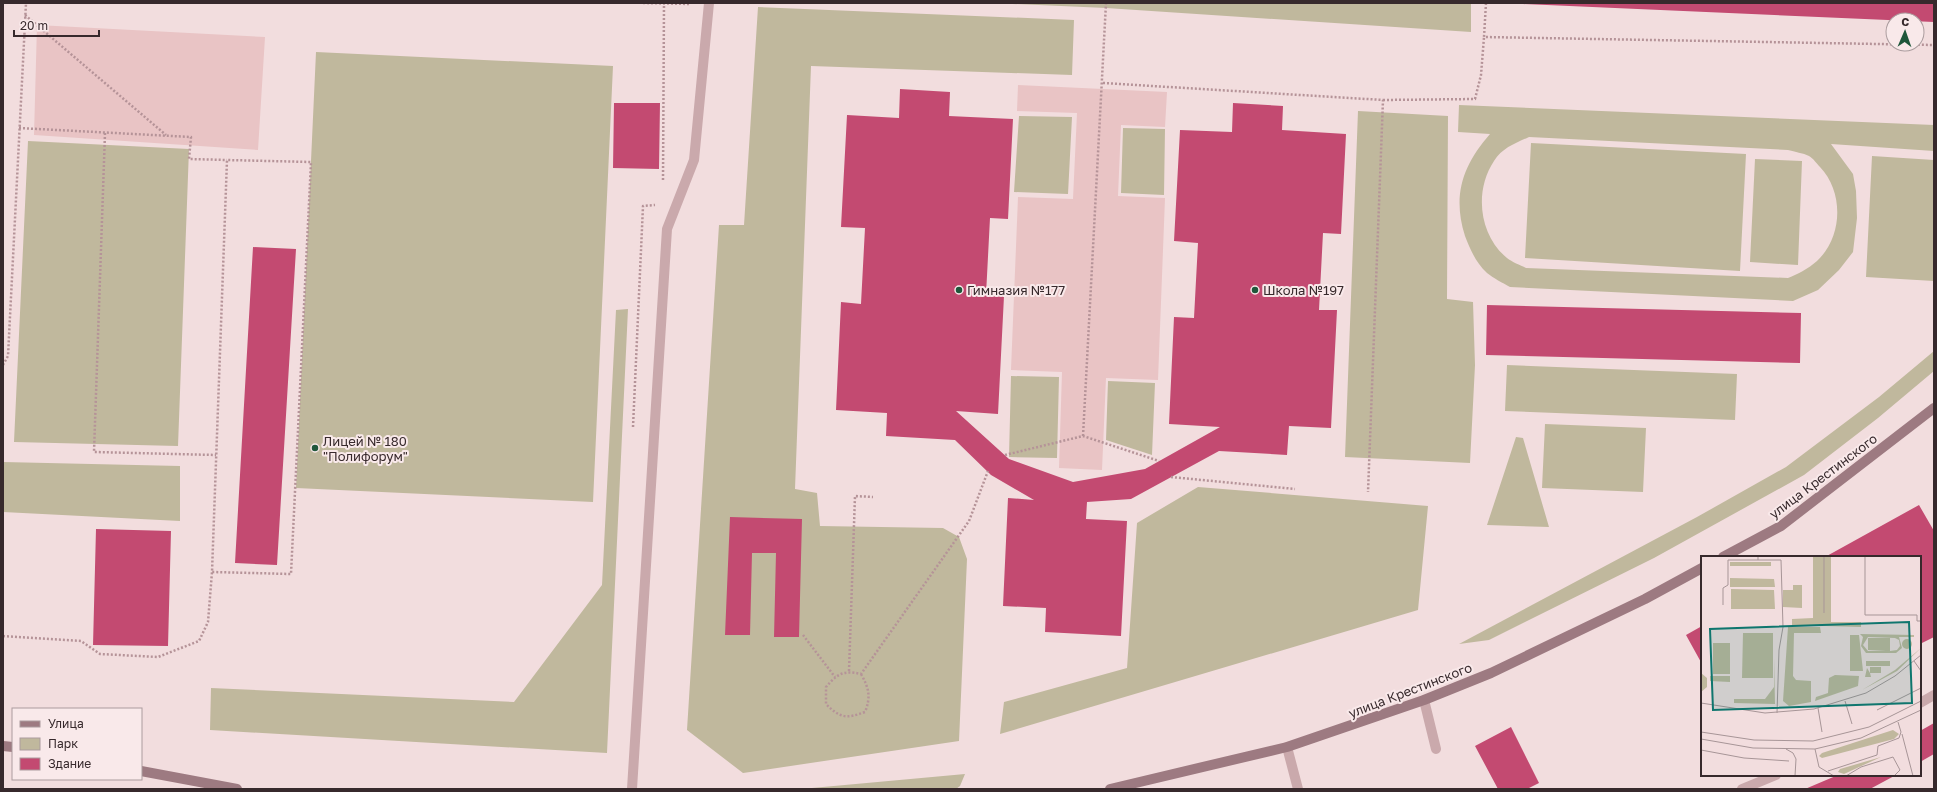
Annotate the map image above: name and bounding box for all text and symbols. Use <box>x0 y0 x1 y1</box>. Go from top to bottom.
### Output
scale bar <box>14 12 99 38</box>
north arrow <box>1885 12 1925 52</box>
text: С <box>1901 15 1910 28</box>
text: 20 m <box>20 18 48 33</box>
place label: Гимназия №177 <box>967 282 1065 298</box>
place label: Школа №197 <box>1263 282 1344 298</box>
marker: Гимназия №177 <box>954 285 964 295</box>
marker: Школа №197 <box>1250 285 1260 295</box>
street label: улица Крестинского <box>1766 430 1880 522</box>
place label: Лицей № 180 "Полифорум" <box>323 433 408 464</box>
marker: Лицей № 180 "Полифорум" <box>310 443 320 453</box>
inset map <box>1701 556 1921 776</box>
street label: улица Крестинского <box>1346 659 1474 721</box>
legend <box>12 708 142 780</box>
text: Улица <box>48 716 84 731</box>
text: Парк <box>48 736 78 751</box>
text: Здание <box>48 756 91 771</box>

